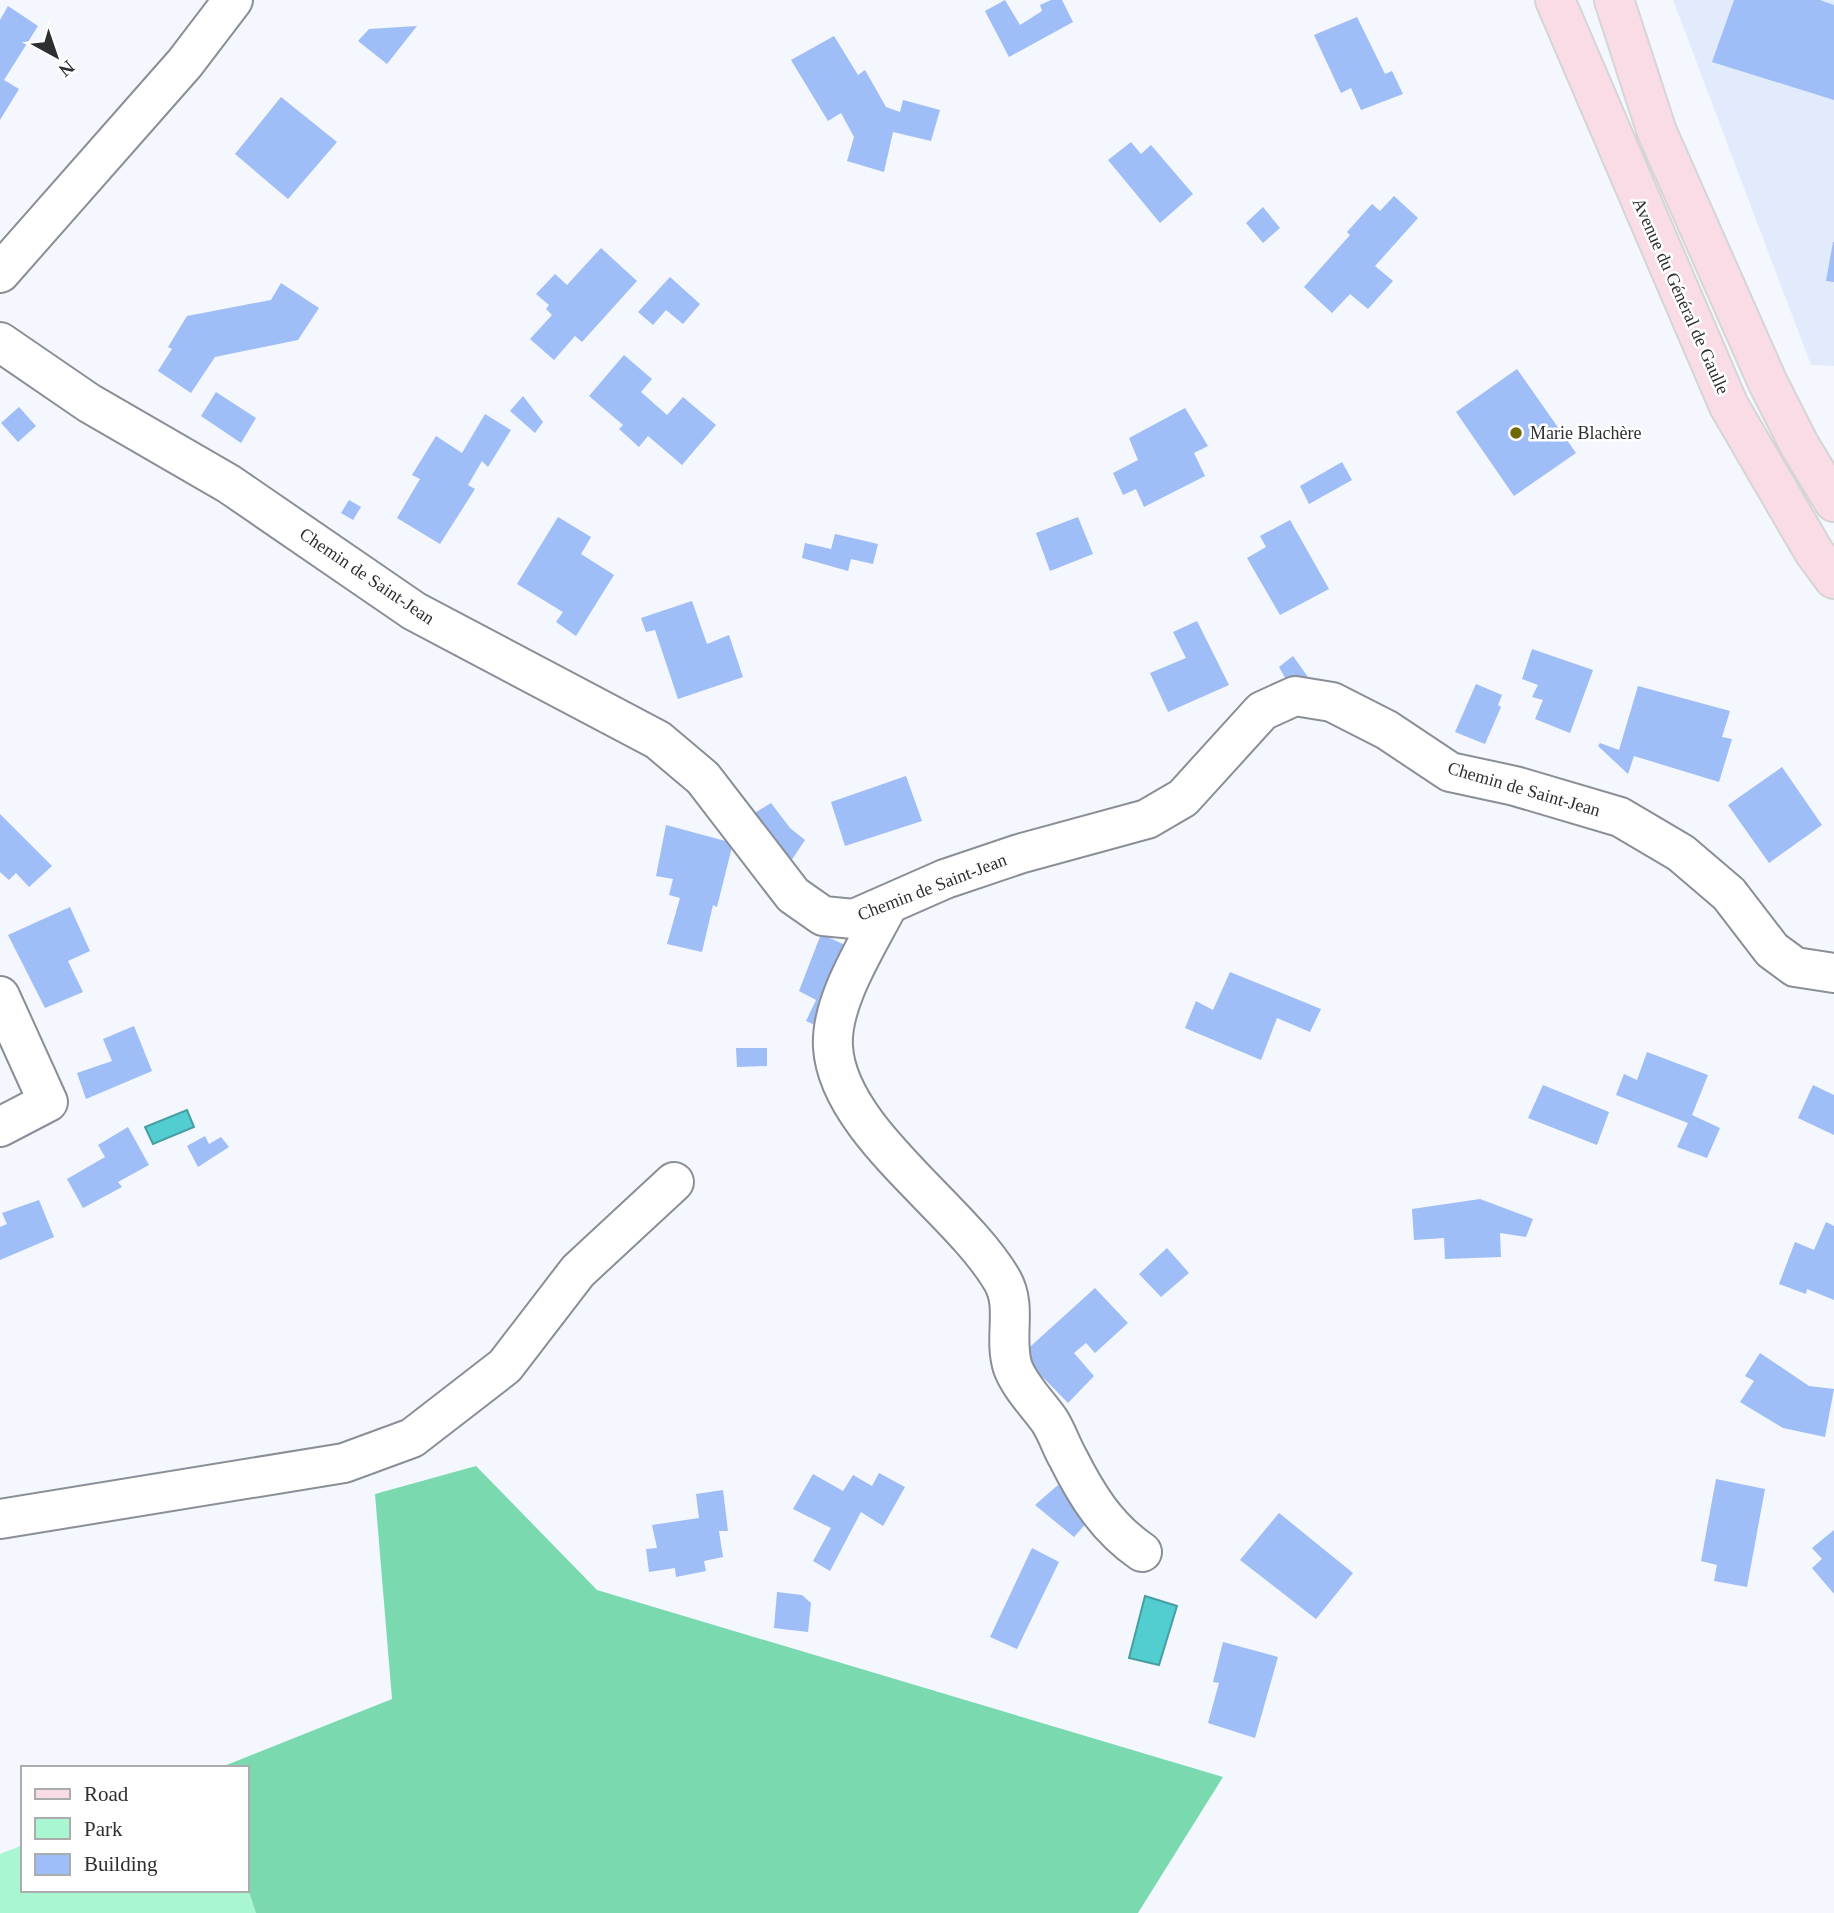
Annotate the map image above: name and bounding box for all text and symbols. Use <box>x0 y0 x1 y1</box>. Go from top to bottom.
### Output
north arrow <box>21 21 91 91</box>
text: N <box>54 56 79 81</box>
street label: Avenue du Général de Gaulle <box>1629 195 1733 397</box>
place label: Marie Blachère <box>1530 423 1641 443</box>
marker: Marie Blachère <box>1508 425 1524 441</box>
street label: Chemin de Saint-Jean <box>296 524 438 628</box>
street label: Chemin de Saint-Jean <box>1445 758 1603 820</box>
street label: Chemin de Saint-Jean <box>855 849 1009 925</box>
legend <box>21 1766 248 1892</box>
text: Road <box>84 1782 129 1806</box>
text: Park <box>84 1817 123 1841</box>
text: Building <box>84 1852 158 1876</box>

